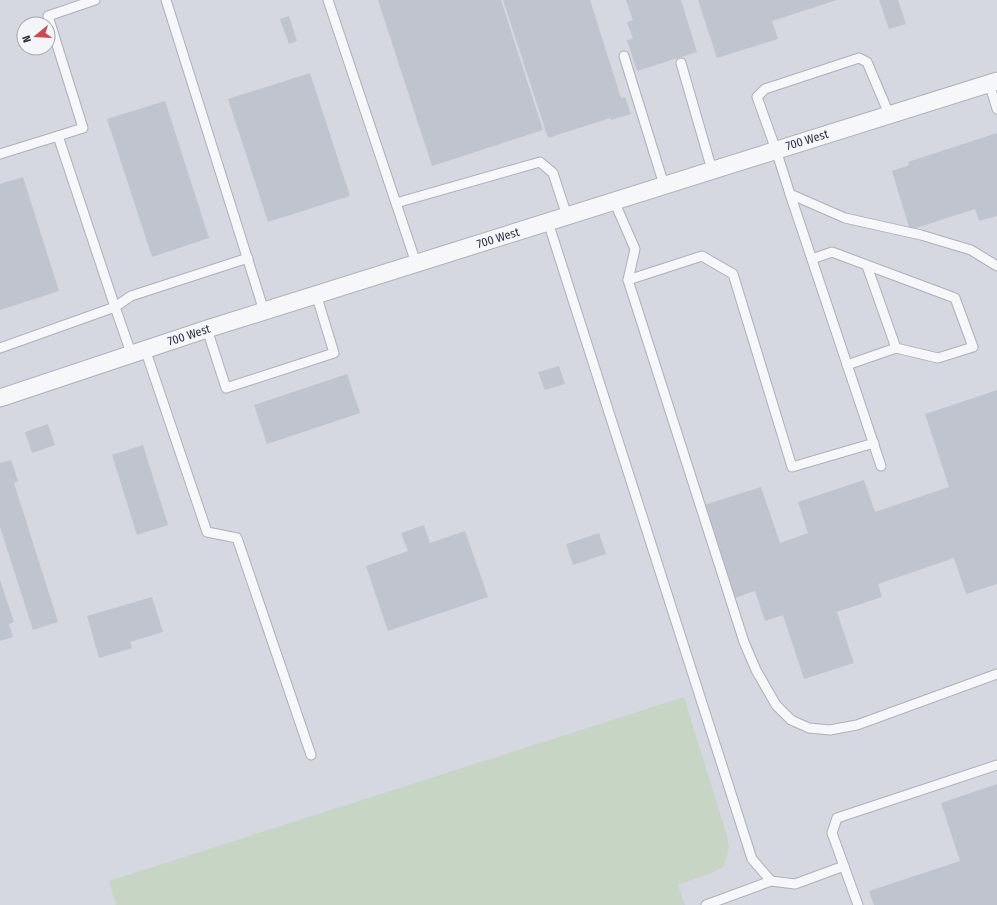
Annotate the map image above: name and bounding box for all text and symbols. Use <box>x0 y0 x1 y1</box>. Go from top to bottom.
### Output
north arrow <box>16 16 56 56</box>
text: N <box>20 34 34 44</box>
street label: 700 West <box>784 127 830 153</box>
street label: 700 West <box>475 225 521 251</box>
street label: 700 West <box>166 322 212 348</box>

